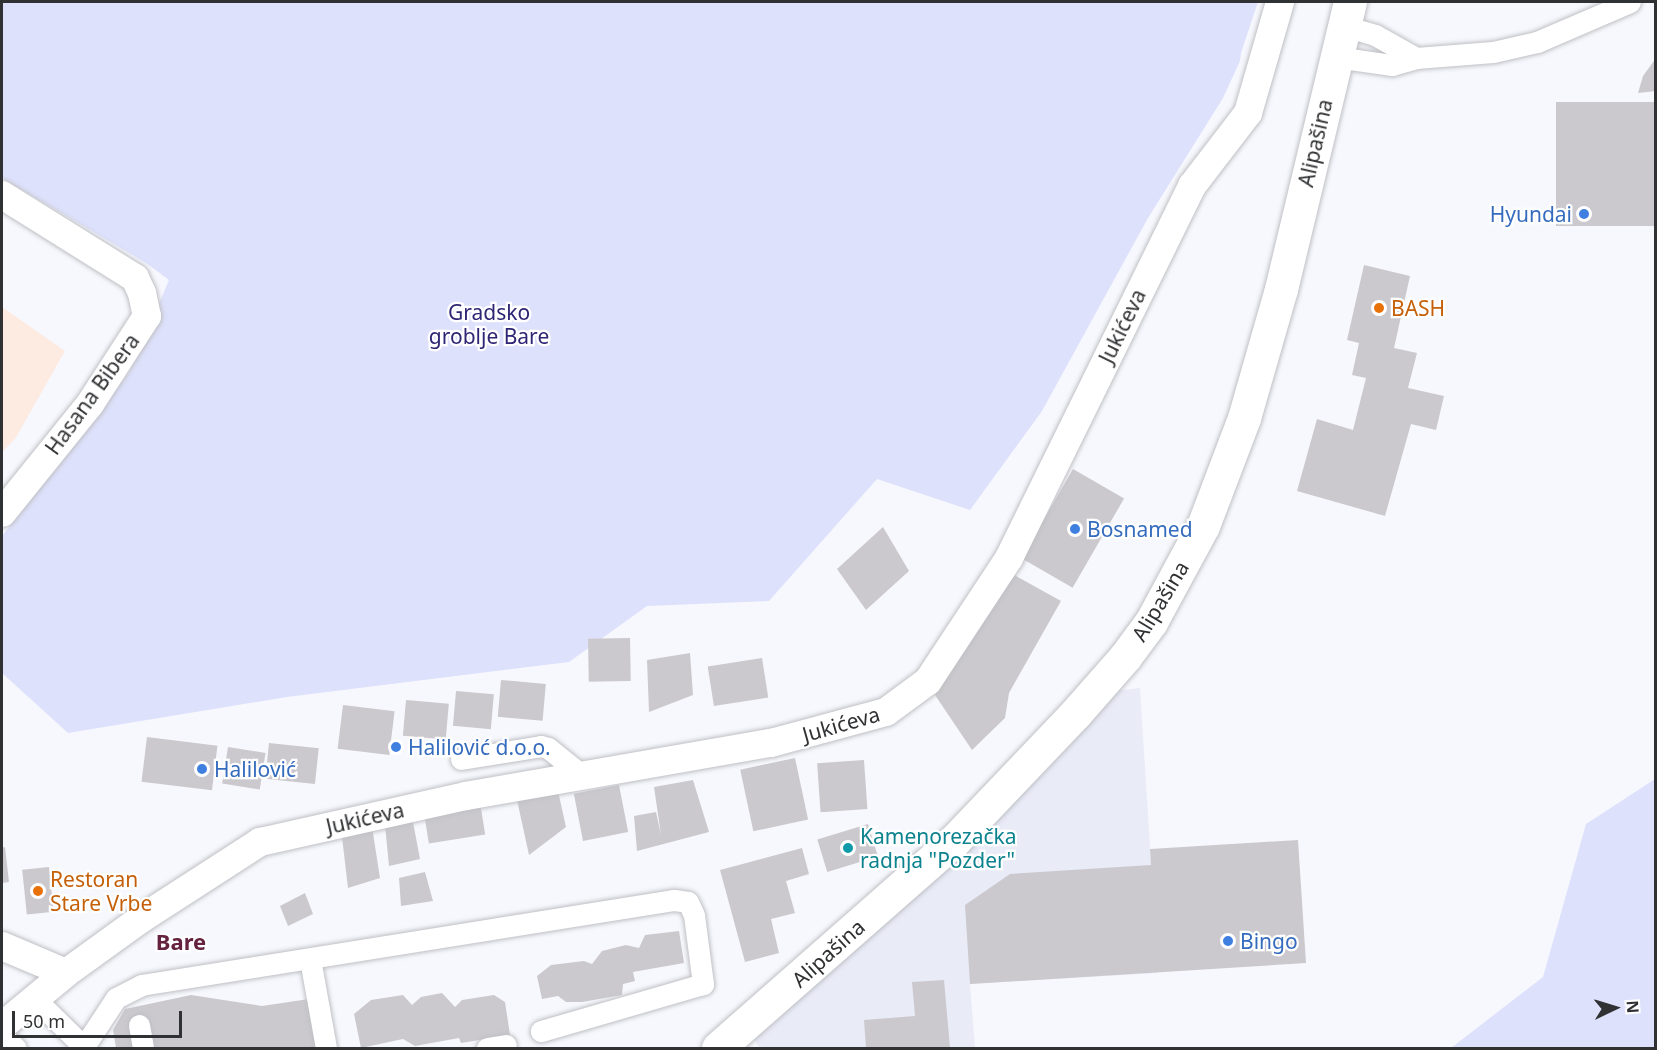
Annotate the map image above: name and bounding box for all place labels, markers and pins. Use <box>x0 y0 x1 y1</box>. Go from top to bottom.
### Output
place label: Hyundai <box>1490 201 1572 227</box>
marker: Hyundai <box>1577 207 1591 221</box>
place label: BASH <box>1391 295 1445 321</box>
marker: BASH <box>1372 301 1386 315</box>
place label: Bosnamed <box>1087 516 1193 542</box>
marker: Bosnamed <box>1068 522 1082 536</box>
place label: Halilović d.o.o. <box>408 734 551 760</box>
marker: Halilović d.o.o. <box>389 740 403 754</box>
place label: Halilović <box>214 756 296 782</box>
marker: Halilović <box>195 762 209 776</box>
place label: Kamenorezačka radnja "Pozder" <box>860 823 1017 873</box>
marker: Kamenorezačka radnja "Pozder" <box>841 841 855 855</box>
place label: Restoran Stare Vrbe <box>50 866 152 916</box>
marker: Restoran Stare Vrbe <box>31 884 45 898</box>
place label: Bingo <box>1240 928 1298 954</box>
marker: Bingo <box>1221 934 1235 948</box>

